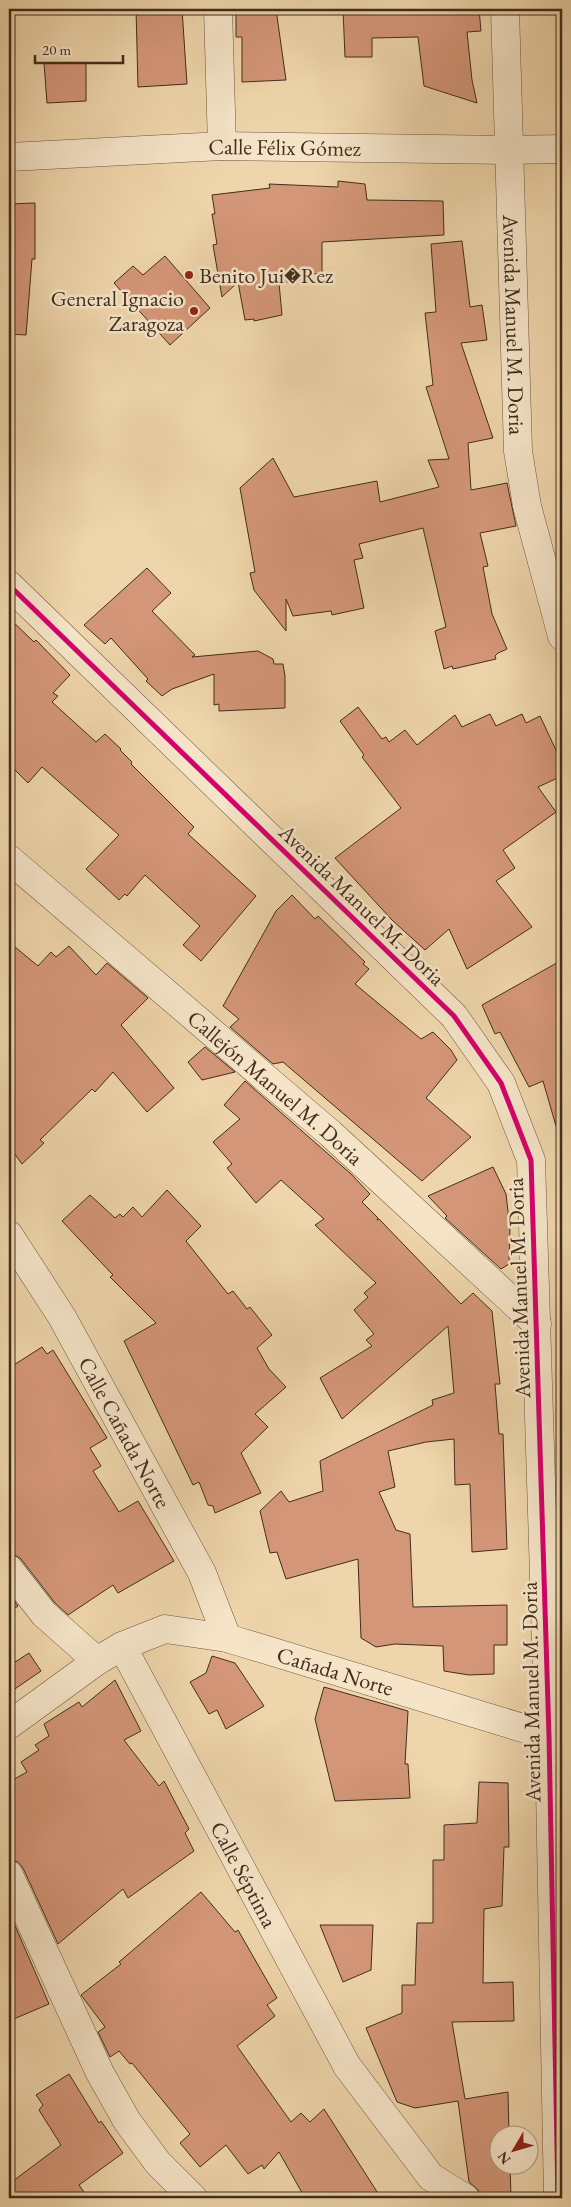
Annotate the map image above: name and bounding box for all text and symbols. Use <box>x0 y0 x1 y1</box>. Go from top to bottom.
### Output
scale bar <box>35 32 122 64</box>
text: 20 m <box>42 40 71 59</box>
street label: Calle Félix Gómez <box>208 131 362 162</box>
street label: Avenida Manuel M. Doria <box>497 213 532 436</box>
place label: Benito Jui�Rez <box>199 261 334 290</box>
marker: Benito Jui�Rez <box>183 269 195 281</box>
place label: General Ignacio Zaragoza <box>51 284 184 338</box>
marker: General Ignacio Zaragoza <box>188 305 200 317</box>
street label: Avenida Manuel M. Doria <box>272 817 452 992</box>
street label: Callejón Manuel M. Doria <box>182 1003 370 1171</box>
street label: Avenida Manuel M. Doria <box>501 1177 537 1400</box>
street label: Calle Cañada Norte <box>72 1351 178 1513</box>
street label: Avenida Manuel M. Doria <box>515 1581 547 1804</box>
street label: Cañada Norte <box>273 1640 397 1702</box>
street label: Calle Séptima <box>204 1816 285 1933</box>
north arrow <box>488 2124 538 2174</box>
text: N <box>493 2147 514 2168</box>

